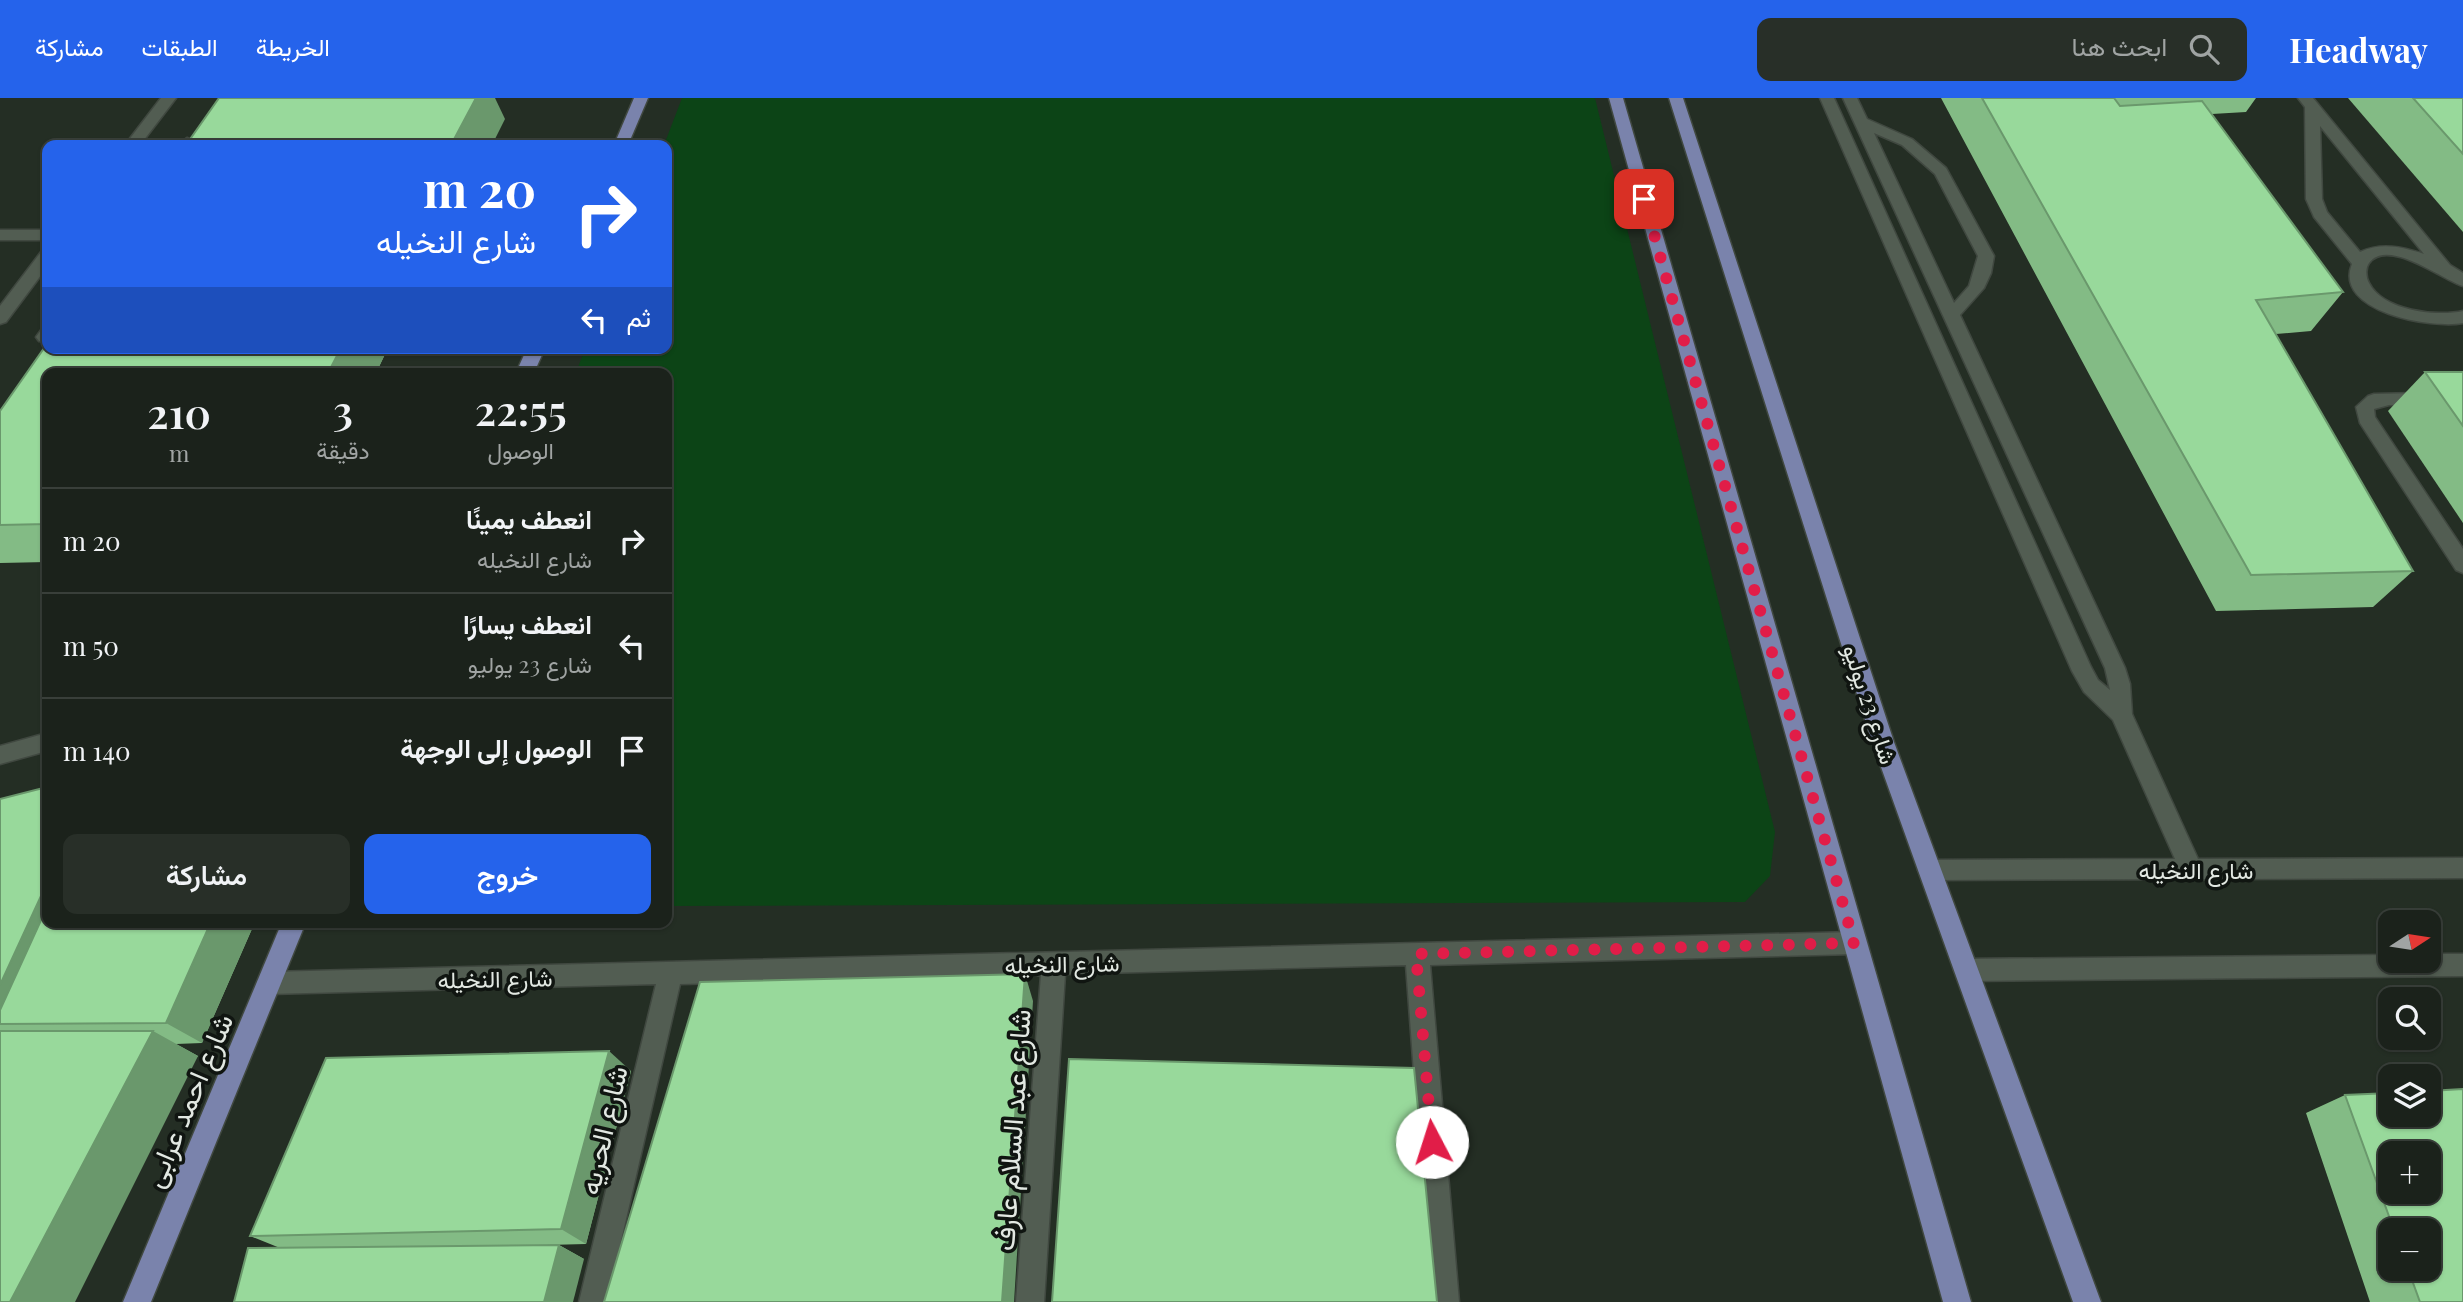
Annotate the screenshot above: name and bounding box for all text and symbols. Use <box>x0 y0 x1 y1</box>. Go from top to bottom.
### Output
search box <box>1757 18 2247 81</box>
text: Headway <box>2289 27 2428 71</box>
text: ابحث هنا <box>2072 28 2167 63</box>
text: مشاركة <box>35 30 103 62</box>
text: الطبقات <box>141 30 218 62</box>
text: الخريطة <box>256 30 330 62</box>
icon: search <box>2185 30 2223 68</box>
text: 20 m <box>423 155 536 220</box>
icon: right <box>560 168 651 259</box>
pin <box>1614 169 1674 229</box>
icon: arrive <box>1625 180 1663 218</box>
text: شارع النخيله <box>376 218 536 261</box>
text: ثم <box>627 299 651 334</box>
icon: left <box>575 301 613 339</box>
text: 3 <box>333 381 353 437</box>
text: 22:55 <box>475 381 567 437</box>
text: 210 <box>147 384 211 440</box>
text: دقيقة <box>316 434 370 465</box>
text: الوصول <box>488 434 554 465</box>
text: m <box>169 437 189 468</box>
text: انعطف يمينًا <box>466 501 592 536</box>
icon: right <box>613 522 651 560</box>
text: 20 m <box>63 523 121 558</box>
text: شارع النخيله <box>477 543 592 574</box>
text: انعطف يسارًا <box>463 606 592 641</box>
icon: left <box>613 627 651 665</box>
text: 50 m <box>63 628 119 663</box>
street label: شارع 23 يوليو <box>1835 640 1905 768</box>
text: شارع 23 يوليو <box>468 648 592 679</box>
text: الوصول إلى الوجهة <box>400 730 592 765</box>
icon: arrive <box>613 732 651 770</box>
text: 140 m <box>63 733 131 768</box>
button: مشاركة <box>63 834 350 914</box>
button: خروج <box>364 834 651 914</box>
street label: شارع النخيله <box>2139 854 2253 887</box>
north arrow <box>2378 910 2441 973</box>
map controls <box>2378 910 2441 1281</box>
street label: شارع النخيله <box>1004 946 1120 982</box>
street label: شارع النخيله <box>437 961 553 997</box>
button: search <box>2378 987 2441 1050</box>
street label: شارع احمد عرابى <box>134 1007 242 1193</box>
street label: شارع عبد السلام عارف <box>984 1008 1040 1252</box>
street label: شارع الحريه <box>569 1062 637 1198</box>
button: layers <box>2378 1064 2441 1127</box>
position arrow <box>1395 1105 1469 1179</box>
button: + <box>2378 1141 2441 1204</box>
button: − <box>2378 1218 2441 1281</box>

